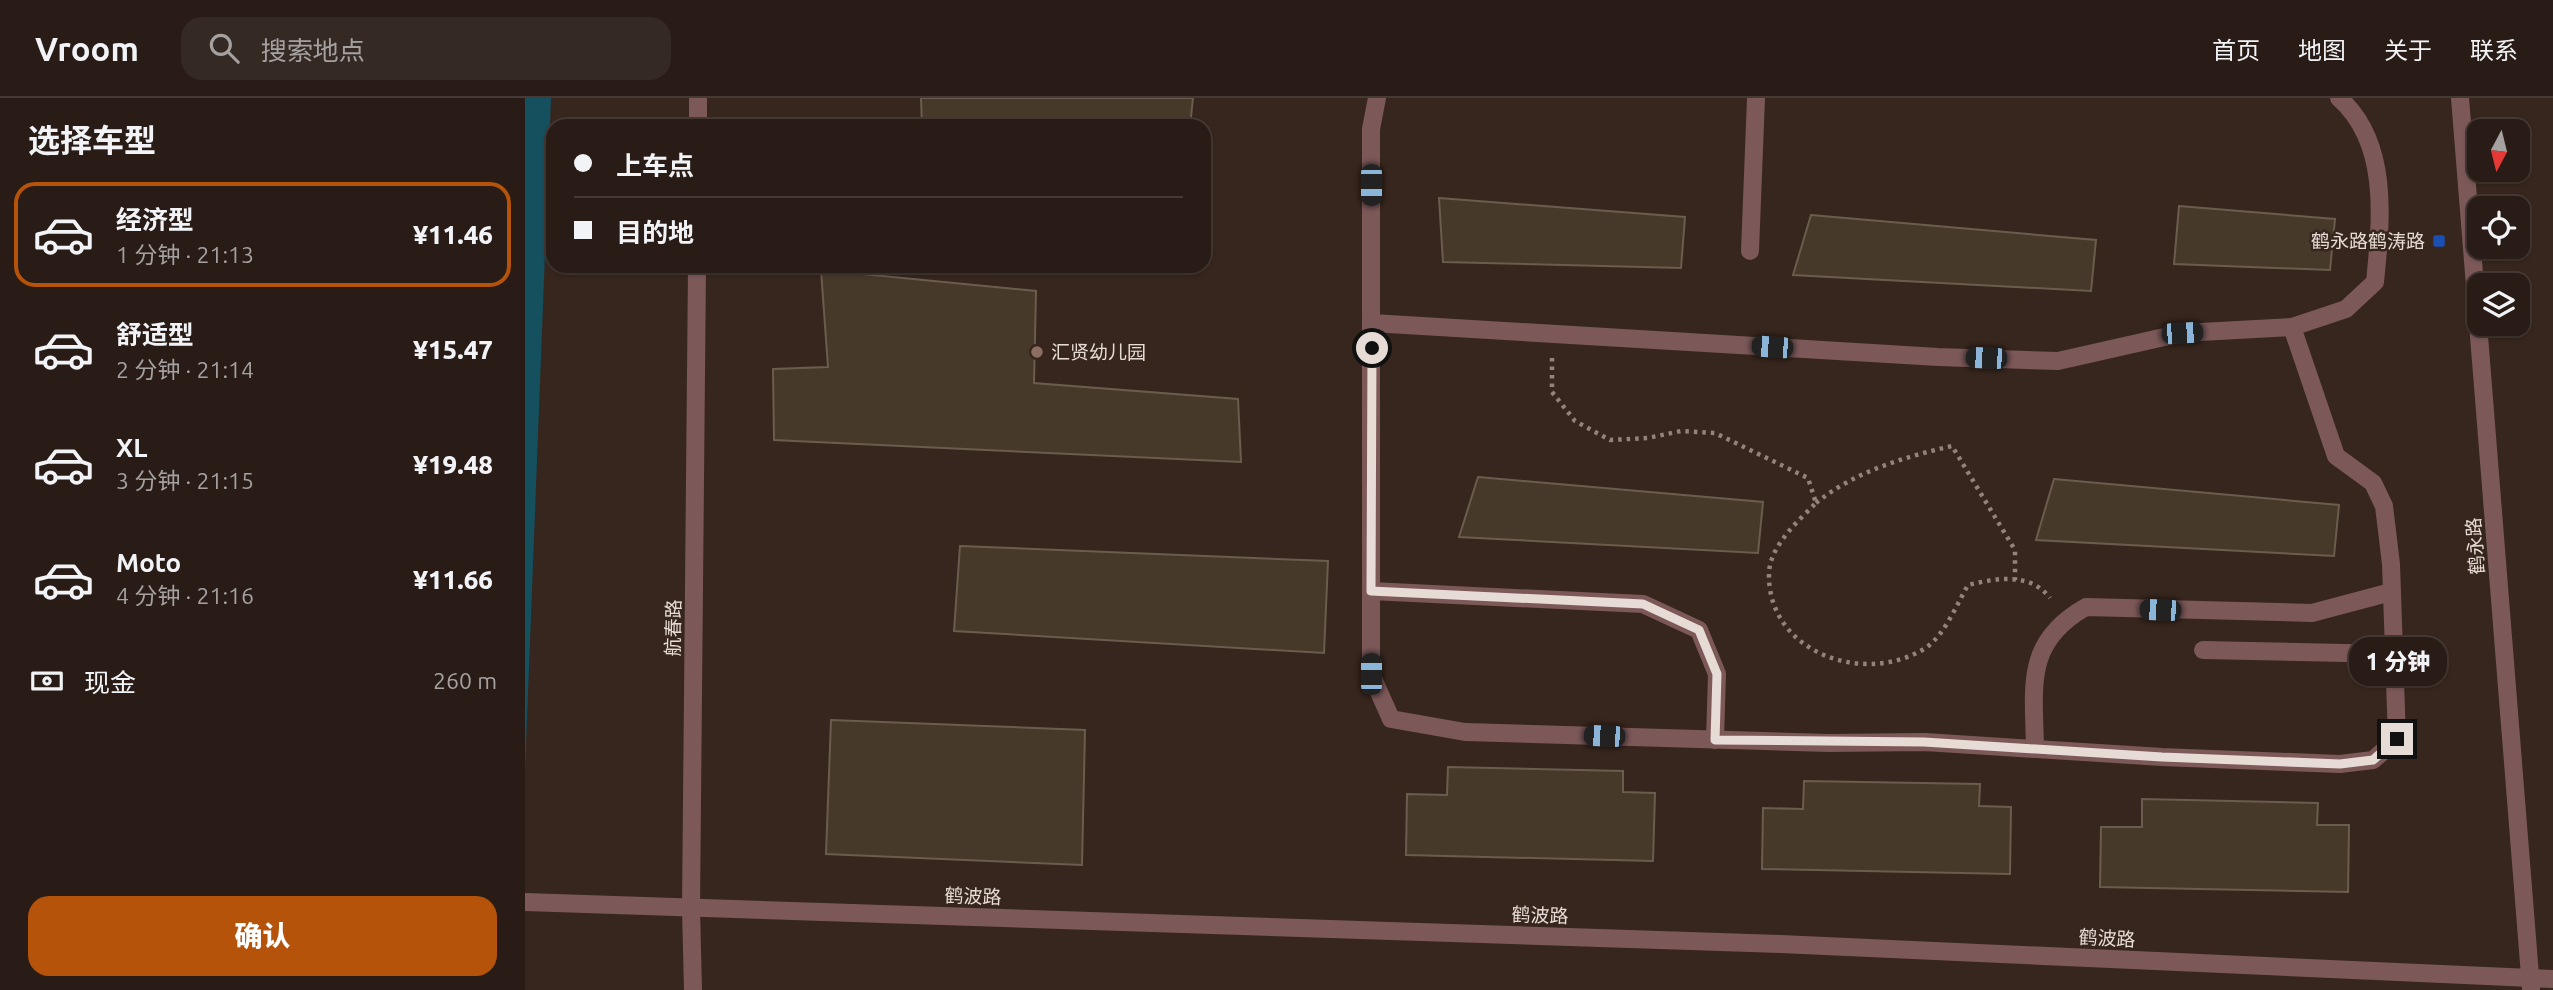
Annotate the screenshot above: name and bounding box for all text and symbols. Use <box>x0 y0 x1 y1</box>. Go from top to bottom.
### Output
search box <box>181 17 671 80</box>
icon: search <box>205 29 243 67</box>
text: Vroom <box>35 30 139 67</box>
text: 搜索地点 <box>261 36 365 65</box>
text: 首页 <box>2212 37 2260 64</box>
text: 地图 <box>2298 37 2346 64</box>
text: 关于 <box>2384 37 2432 64</box>
text: 联系 <box>2470 37 2518 64</box>
north arrow <box>2467 119 2531 182</box>
map controls <box>2467 119 2530 336</box>
text: 选择车型 <box>28 122 156 158</box>
text: 上车点 <box>616 151 694 180</box>
car <box>1361 164 1382 206</box>
button: locate <box>2467 196 2530 259</box>
icon: car <box>32 203 95 266</box>
text: 经济型 <box>116 205 194 234</box>
text: 目的地 <box>616 218 694 247</box>
text: ¥11.46 <box>413 220 493 249</box>
place label: 鹤永路鹤涛路 <box>2311 230 2425 252</box>
marker: 鹤永路鹤涛路 <box>2431 233 2447 249</box>
text: 1 分钟 · 21:13 <box>116 242 254 267</box>
button: layers <box>2467 273 2530 336</box>
icon: car <box>32 318 95 381</box>
text: 舒适型 <box>116 320 194 349</box>
car <box>2161 321 2204 345</box>
route start <box>1356 332 1388 364</box>
text: ¥15.47 <box>413 335 493 364</box>
car <box>1751 335 1794 359</box>
place label: 汇贤幼儿园 <box>1051 341 1146 363</box>
marker: 汇贤幼儿园 <box>1029 344 1045 360</box>
car <box>1965 347 2008 369</box>
text: 2 分钟 · 21:14 <box>116 357 254 382</box>
icon: car <box>32 433 95 496</box>
text: XL <box>116 433 147 462</box>
text: ¥19.48 <box>413 450 493 479</box>
text: 3 分钟 · 21:15 <box>116 468 254 493</box>
street label: 鹤永路 <box>2462 517 2488 575</box>
icon: car <box>32 548 95 611</box>
text: Moto <box>116 548 181 577</box>
text: ¥11.66 <box>413 565 493 594</box>
text: 4 分钟 · 21:16 <box>116 583 254 608</box>
street label: 航春路 <box>662 599 684 657</box>
car <box>2139 599 2182 621</box>
callout: 1 分钟 <box>2348 638 2446 686</box>
text: 1 分钟 <box>2366 649 2430 674</box>
car <box>1361 653 1382 695</box>
icon: cash <box>28 662 66 700</box>
text: 现金 <box>84 668 136 697</box>
text: 260 m <box>433 668 497 693</box>
route end <box>2381 723 2413 755</box>
car <box>1583 725 1626 747</box>
street label: 鹤波路 <box>944 884 1002 908</box>
button: 确认 <box>28 896 497 976</box>
street label: 鹤波路 <box>1511 903 1569 927</box>
street label: 鹤波路 <box>2078 926 2136 950</box>

